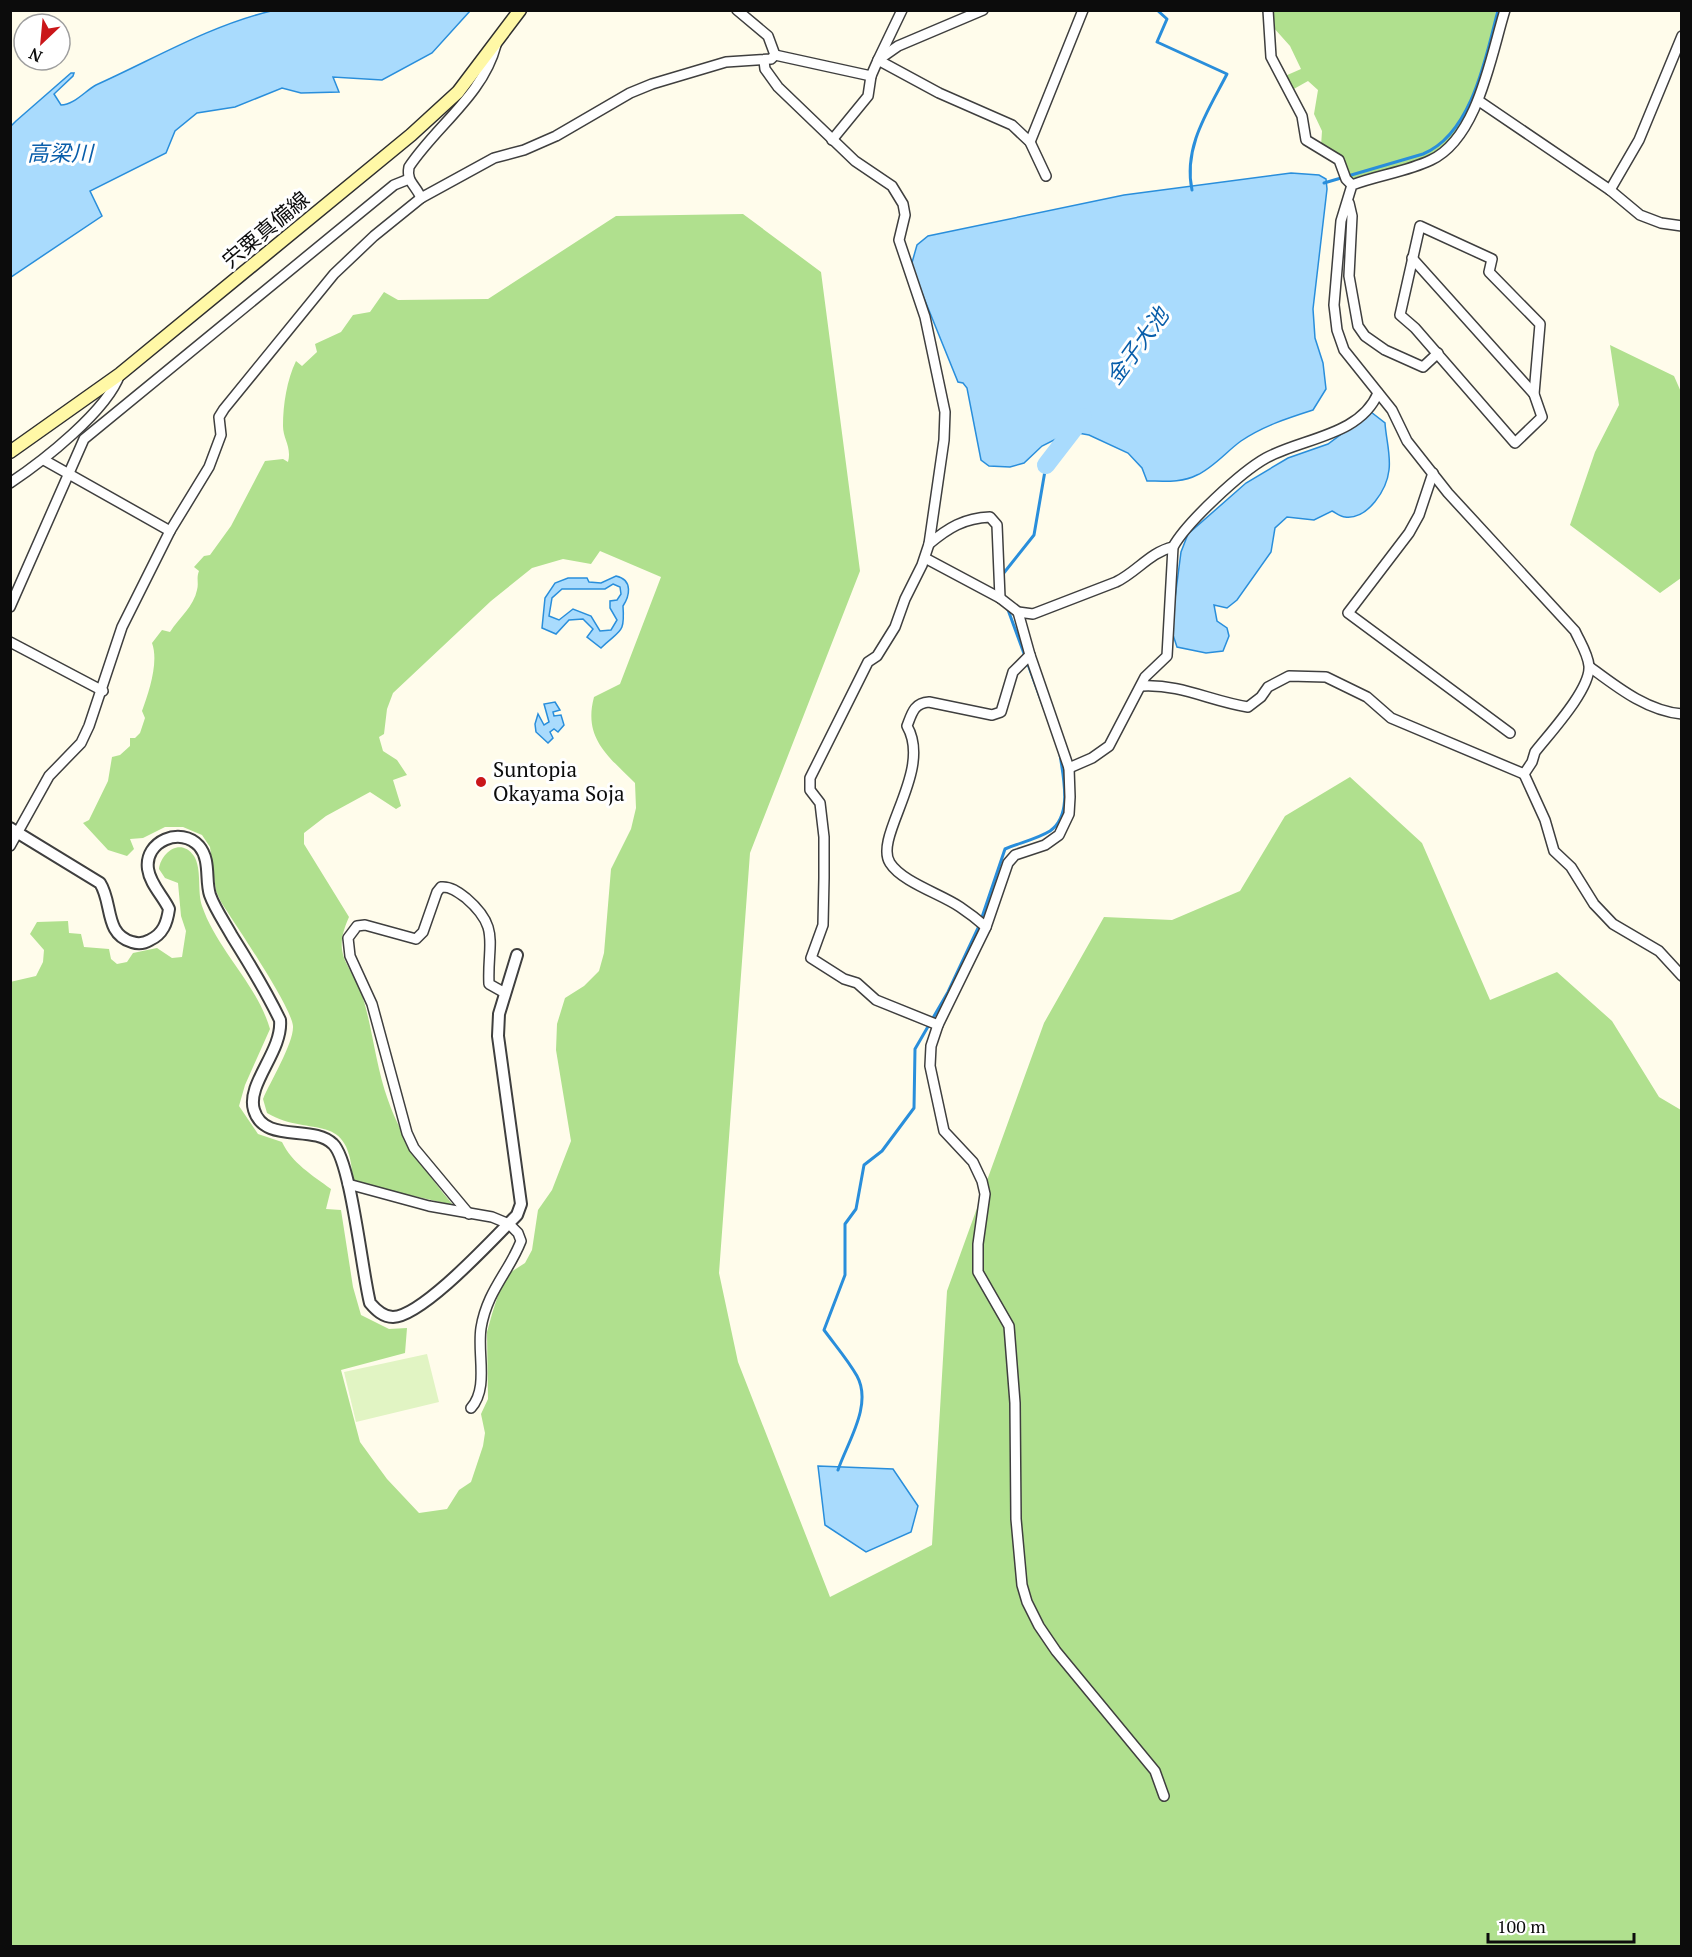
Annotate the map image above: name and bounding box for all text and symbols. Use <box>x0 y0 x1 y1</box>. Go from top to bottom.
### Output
north arrow <box>12 12 72 72</box>
text: N <box>25 43 46 68</box>
water label: 高梁川 <box>27 138 95 167</box>
street label: 宍粟真備線 <box>216 185 315 274</box>
water label: 金子大池 <box>1099 300 1175 390</box>
place label: Suntopia Okayama Soja <box>493 755 625 807</box>
marker: Suntopia Okayama Soja <box>474 775 488 789</box>
scale bar <box>1488 1906 1634 1944</box>
text: 100 m <box>1497 1914 1546 1938</box>

